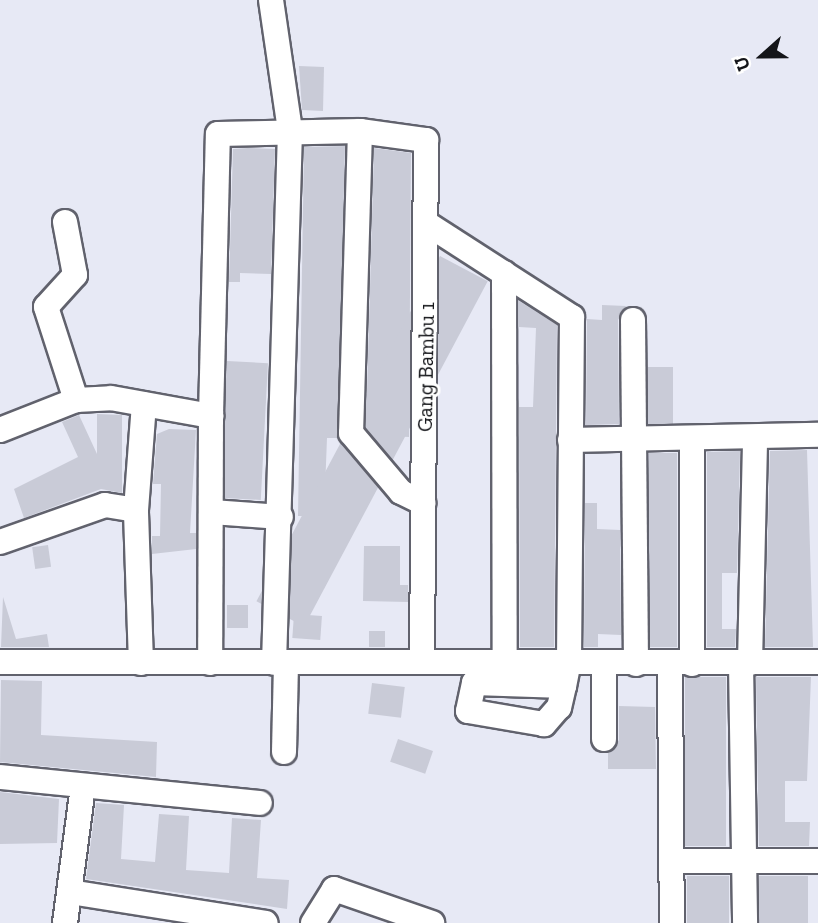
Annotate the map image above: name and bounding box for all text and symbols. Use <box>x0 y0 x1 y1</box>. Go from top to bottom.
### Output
north arrow <box>727 21 797 91</box>
text: U <box>729 53 755 74</box>
street label: Gang Bambu 1 <box>412 302 440 432</box>

